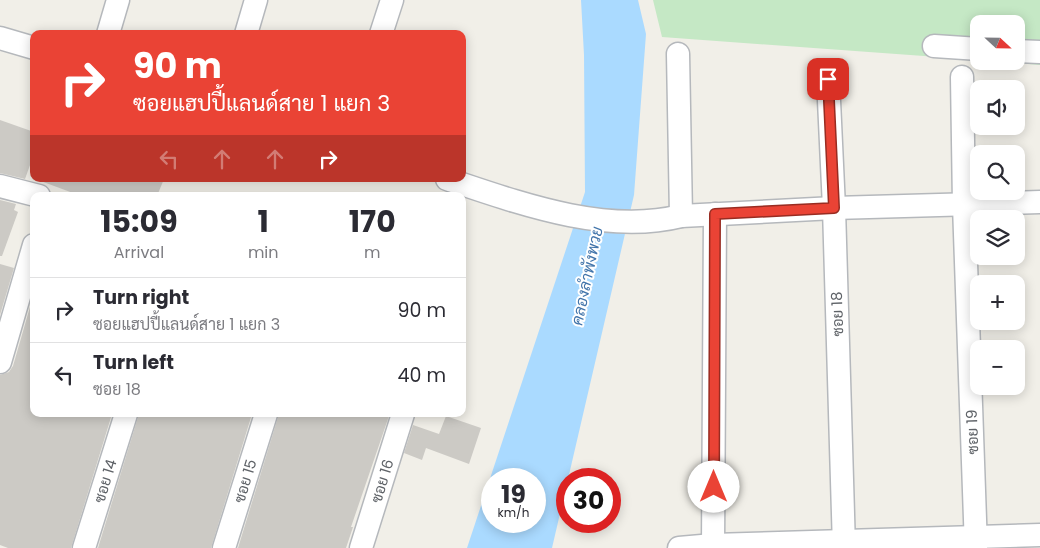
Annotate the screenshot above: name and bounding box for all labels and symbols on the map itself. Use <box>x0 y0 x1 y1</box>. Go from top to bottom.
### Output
north arrow <box>970 15 1025 70</box>
pin <box>807 58 849 100</box>
water label: คลองลำพังพวย <box>565 225 609 327</box>
street label: ซอย 18 <box>826 291 848 337</box>
street label: ซอย 19 <box>961 409 983 455</box>
street label: ซอย 14 <box>88 456 122 506</box>
street label: ซอย 15 <box>228 456 262 506</box>
street label: ซอย 16 <box>365 456 399 506</box>
position arrow <box>687 460 739 512</box>
speed limit sign: 30 <box>556 468 621 533</box>

